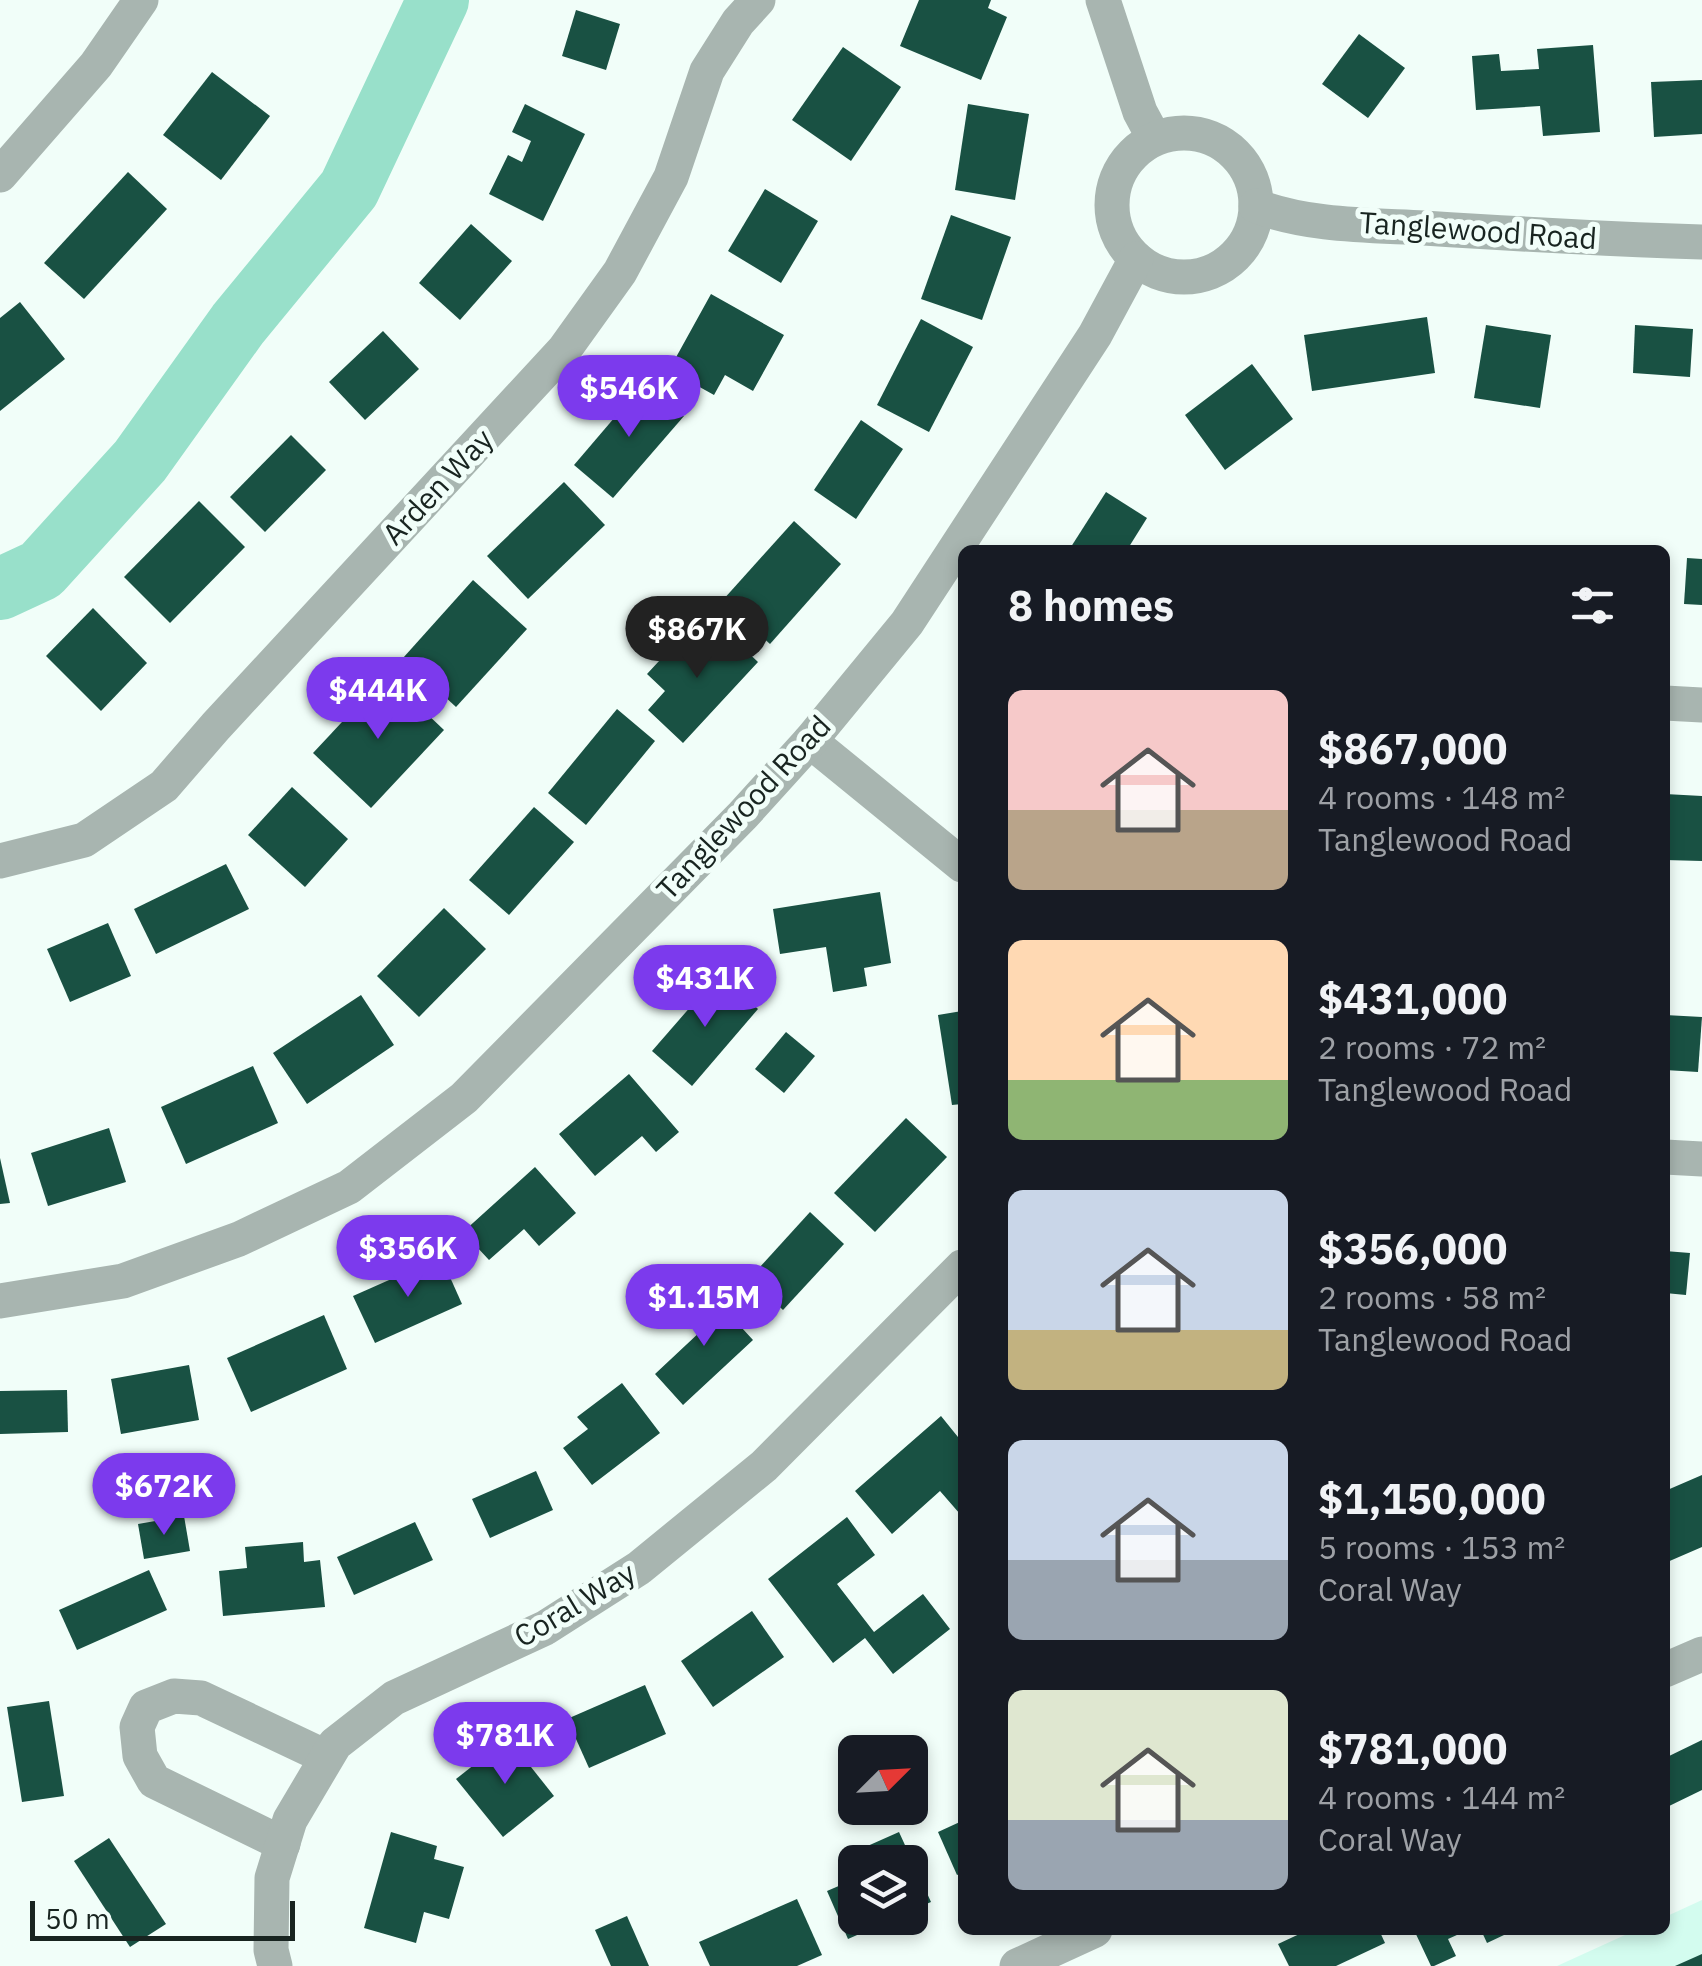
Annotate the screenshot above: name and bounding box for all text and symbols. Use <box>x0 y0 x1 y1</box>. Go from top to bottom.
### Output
street label: Tanglewood Road <box>1358 202 1598 257</box>
pin: $546K <box>559 355 699 440</box>
text: $546K <box>579 366 679 408</box>
street label: Arden Way <box>373 420 501 552</box>
text: 8 homes <box>1008 578 1174 633</box>
icon: filters <box>1565 578 1620 633</box>
pin: $867K <box>627 596 767 681</box>
text: $867K <box>647 607 747 649</box>
pin: $444K <box>308 657 448 742</box>
text: $444K <box>328 668 428 710</box>
street label: Tanglewood Road <box>647 707 838 907</box>
text: $867,000 <box>1318 721 1507 776</box>
icon: home <box>1088 730 1208 850</box>
text: 4 rooms · 148 m² <box>1318 776 1565 818</box>
text: Tanglewood Road <box>1318 818 1572 860</box>
pin: $431K <box>635 945 775 1030</box>
text: $431K <box>655 956 755 998</box>
text: $431,000 <box>1318 971 1507 1026</box>
icon: home <box>1088 980 1208 1100</box>
text: 2 rooms · 72 m² <box>1318 1026 1546 1068</box>
text: Tanglewood Road <box>1318 1068 1572 1110</box>
pin: $356K <box>338 1215 478 1300</box>
text: $356,000 <box>1318 1221 1507 1276</box>
text: $356K <box>358 1226 458 1268</box>
icon: home <box>1088 1230 1208 1350</box>
pin: $1.15M <box>623 1264 785 1349</box>
text: $1.15M <box>648 1275 760 1317</box>
text: 2 rooms · 58 m² <box>1318 1276 1546 1318</box>
text: Tanglewood Road <box>1318 1318 1572 1360</box>
pin: $672K <box>94 1453 234 1538</box>
text: $672K <box>114 1464 214 1506</box>
text: $1,150,000 <box>1318 1471 1546 1526</box>
icon: home <box>1088 1480 1208 1600</box>
text: 5 rooms · 153 m² <box>1318 1526 1565 1568</box>
street label: Coral Way <box>506 1552 642 1655</box>
text: Coral Way <box>1318 1568 1462 1610</box>
pin: $781K <box>435 1702 575 1787</box>
text: $781K <box>455 1713 555 1755</box>
text: $781,000 <box>1318 1721 1507 1776</box>
icon: home <box>1088 1730 1208 1850</box>
north arrow <box>838 1735 928 1825</box>
map controls <box>838 1735 928 1935</box>
text: 4 rooms · 144 m² <box>1318 1776 1565 1818</box>
text: Coral Way <box>1318 1818 1462 1860</box>
button: layers <box>838 1845 928 1935</box>
scale bar <box>30 1896 295 1940</box>
text: 50 m <box>45 1900 110 1937</box>

